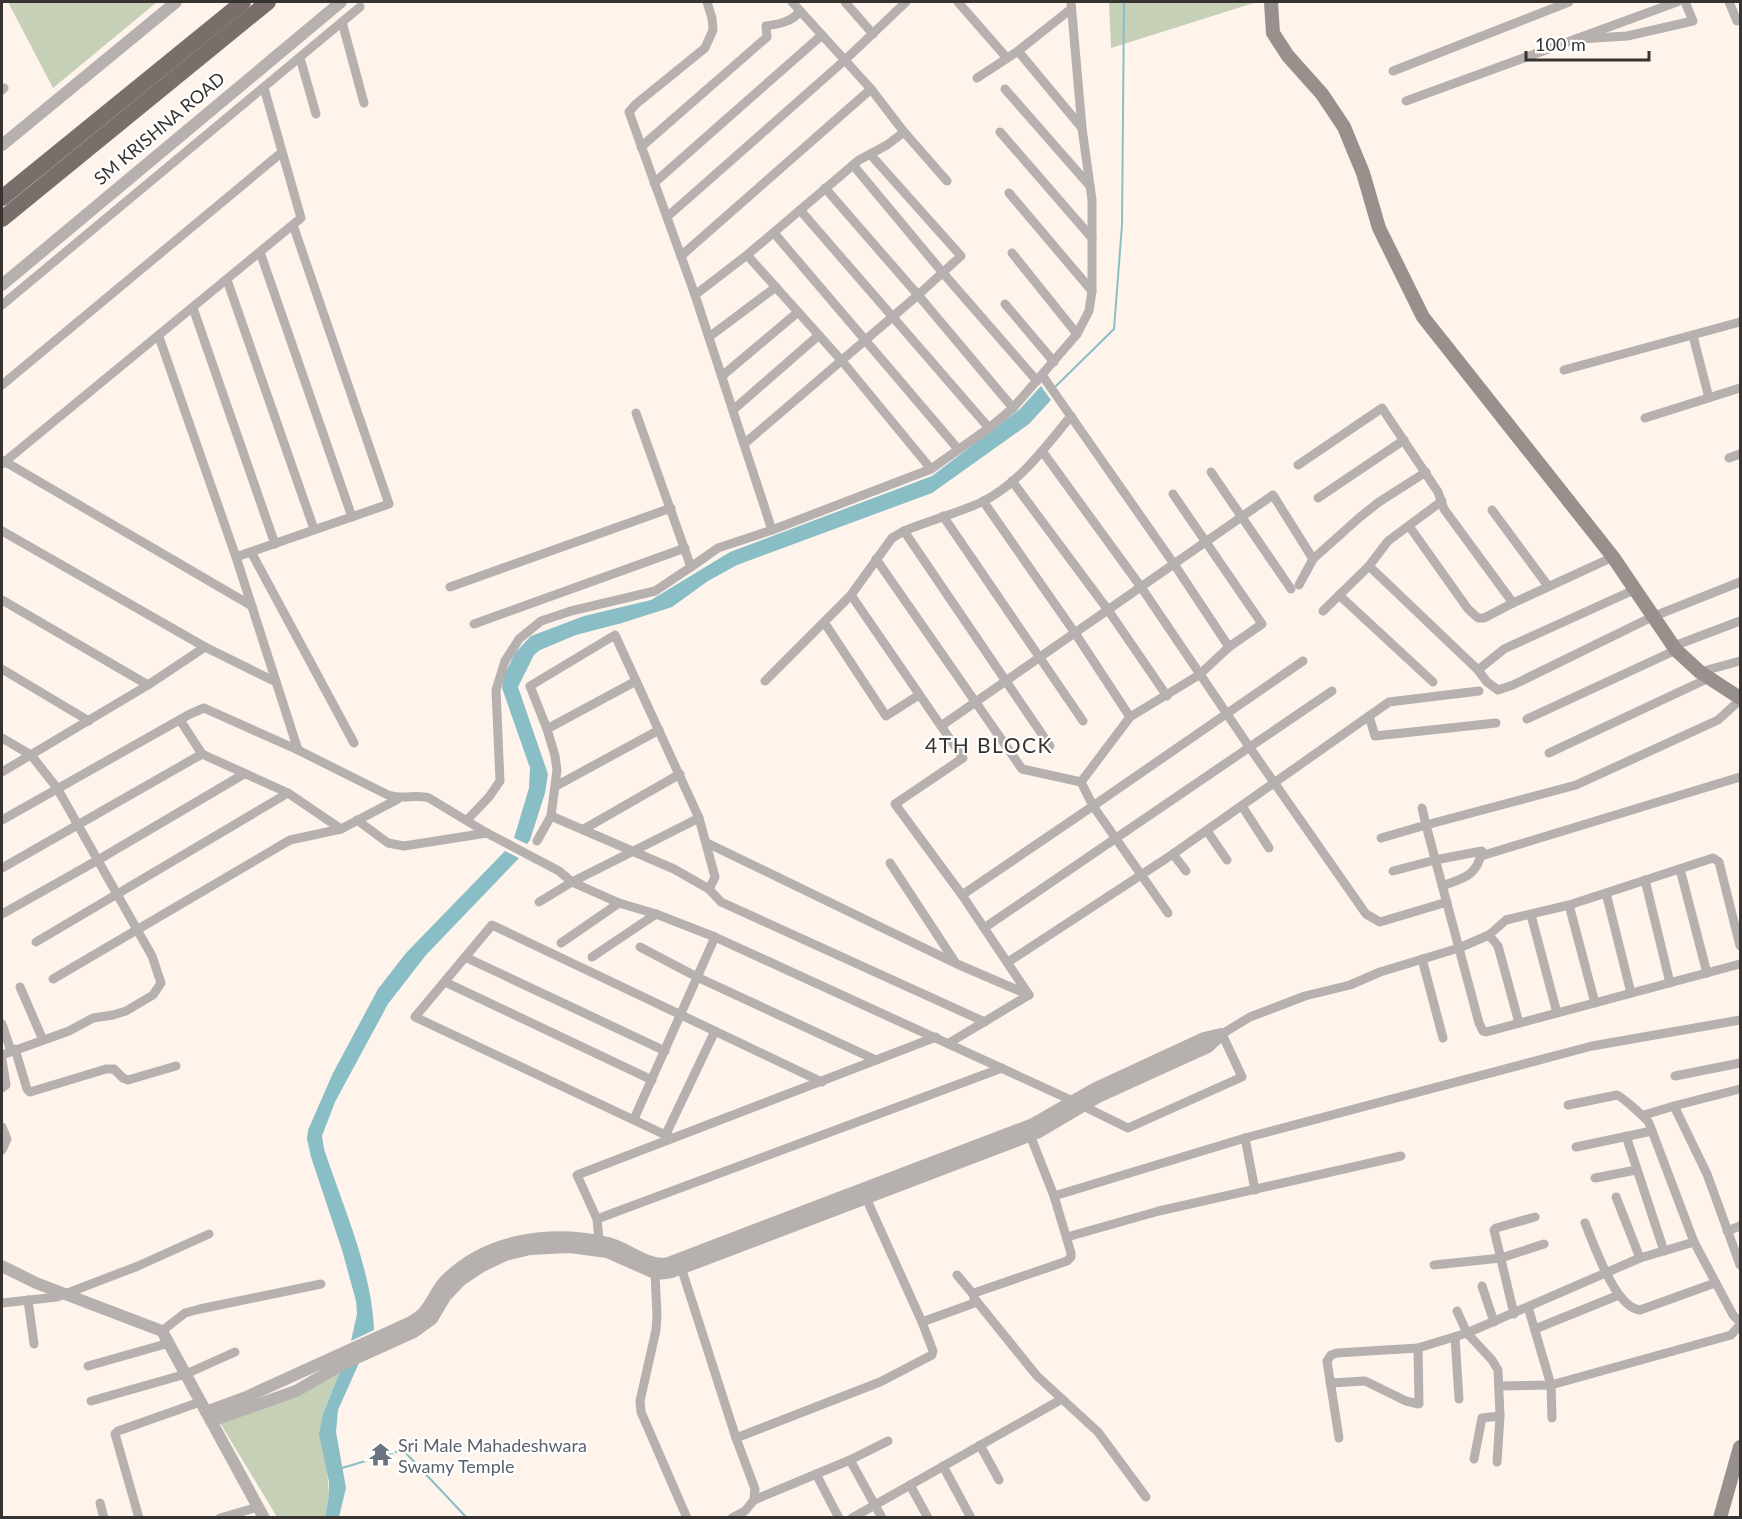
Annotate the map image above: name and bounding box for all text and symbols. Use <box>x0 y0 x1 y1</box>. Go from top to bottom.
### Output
scale bar <box>1526 24 1649 62</box>
text: 100 m <box>1535 33 1586 55</box>
street label: SM KRISHNA ROAD <box>89 67 229 189</box>
district label: 4TH BLOCK <box>925 732 1053 757</box>
place label: Sri Male Mahadeshwara Swamy Temple <box>398 1434 587 1477</box>
temple icon: Sri Male Mahadeshwara Swamy Temple <box>367 1442 393 1468</box>

